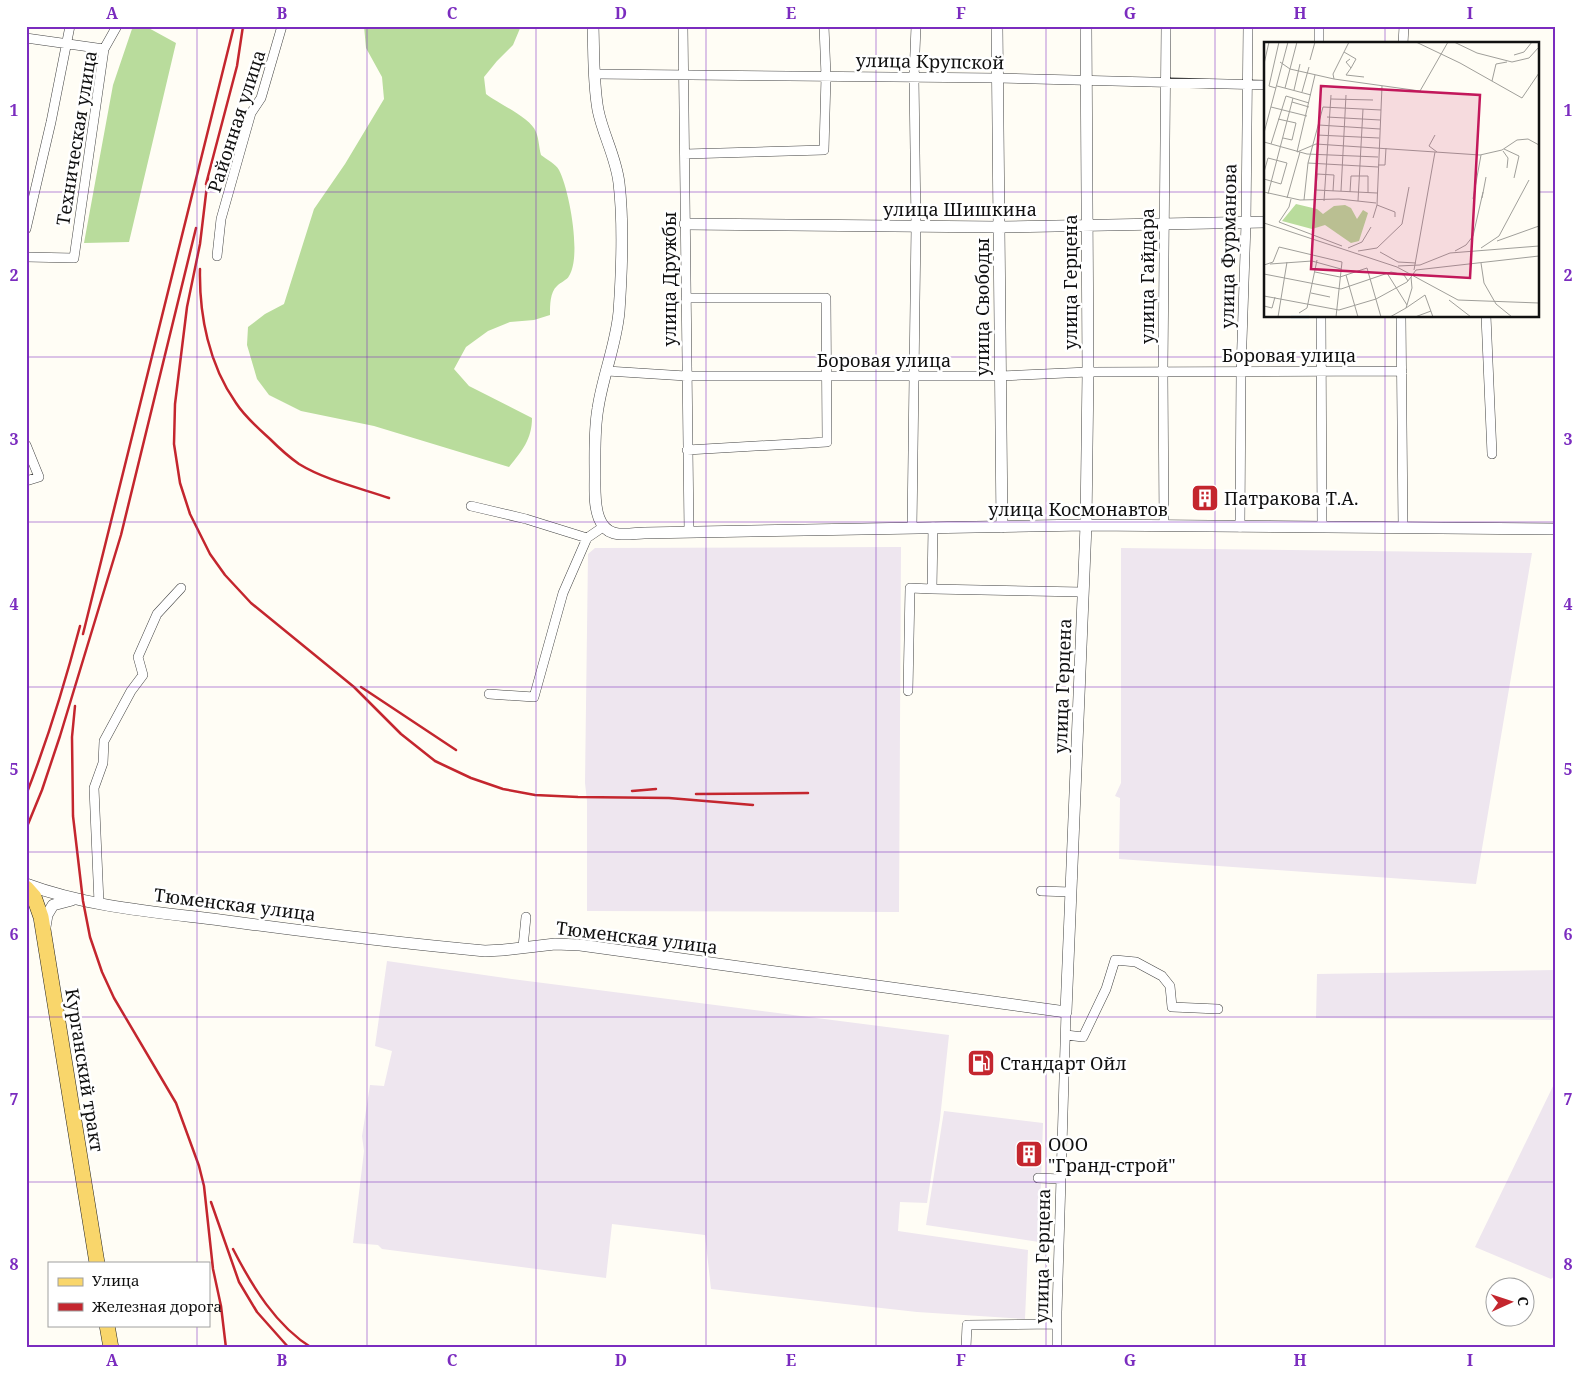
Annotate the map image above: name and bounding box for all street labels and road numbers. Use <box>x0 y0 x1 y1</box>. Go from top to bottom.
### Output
street label: Районная улица <box>202 47 270 195</box>
street label: улица Крупской <box>856 48 1004 74</box>
street label: Техническая улица <box>50 49 102 227</box>
street label: улица Фурманова <box>1215 163 1241 329</box>
street label: улица Шишкина <box>883 197 1037 221</box>
street label: улица Гайдара <box>1135 208 1159 344</box>
street label: улица Дружбы <box>657 211 681 346</box>
street label: улица Герцена <box>1058 214 1082 350</box>
street label: улица Свободы <box>970 238 994 376</box>
street label: Боровая улица <box>1222 343 1356 367</box>
street label: Боровая улица <box>817 348 951 372</box>
street label: улица Космонавтов <box>988 497 1168 521</box>
street label: улица Герцена <box>1048 618 1076 754</box>
street label: Тюменская улица <box>153 882 317 926</box>
street label: Тюменская улица <box>555 915 719 959</box>
street label: Курганский тракт <box>60 987 110 1154</box>
street label: улица Герцена <box>1029 1188 1055 1324</box>

